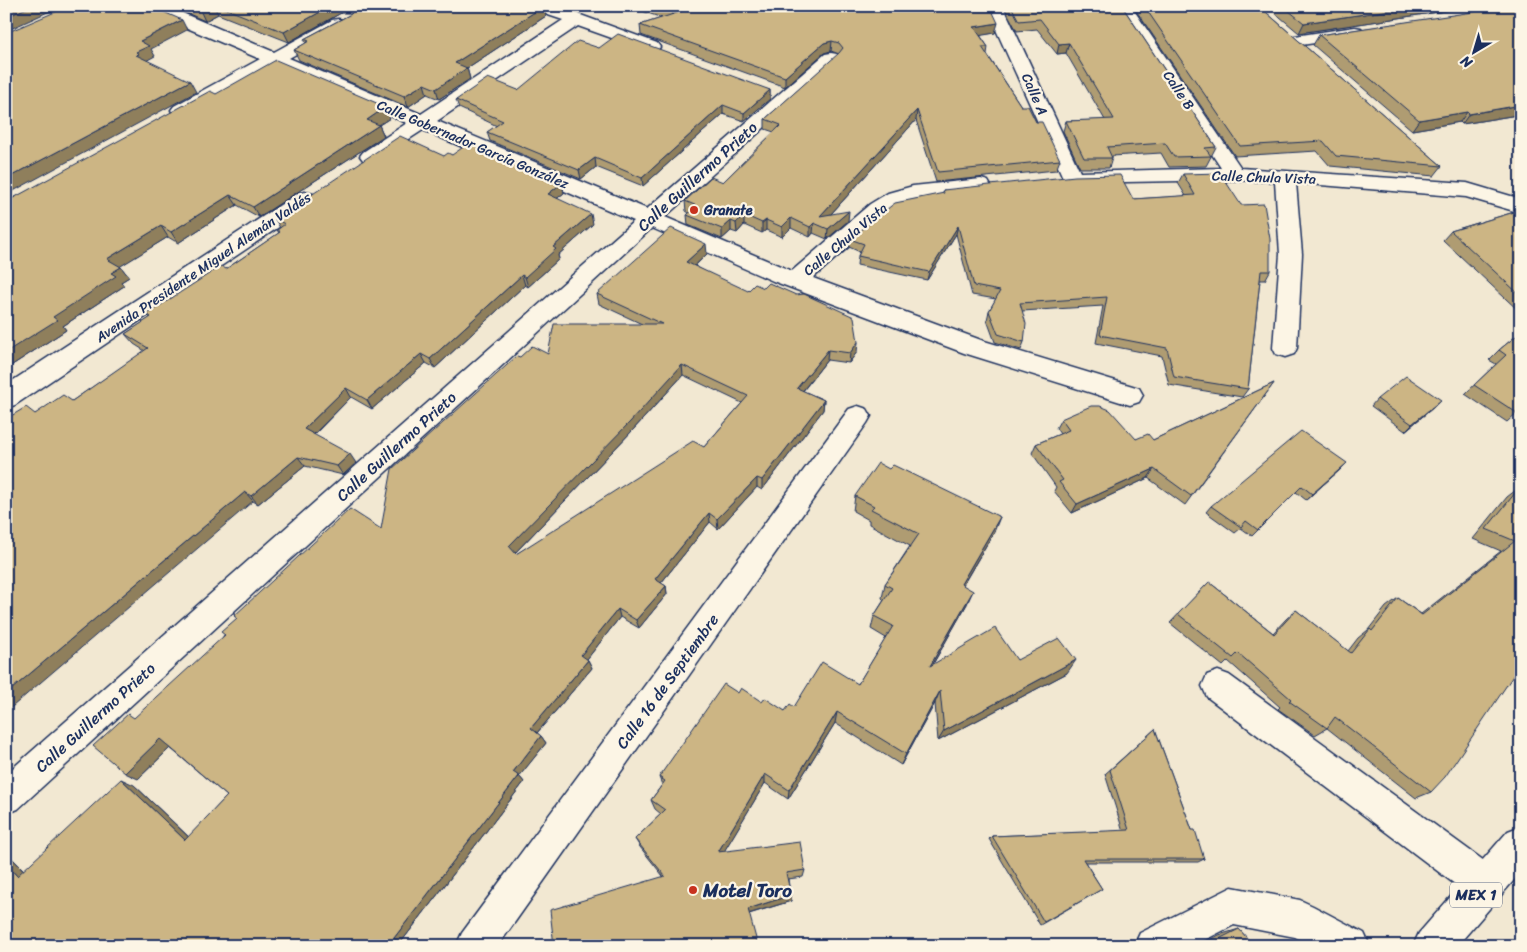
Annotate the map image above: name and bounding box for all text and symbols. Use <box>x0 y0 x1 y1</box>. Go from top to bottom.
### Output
north arrow <box>1450 28 1500 78</box>
text: N <box>1455 49 1479 75</box>
street label: Calle B <box>1156 65 1201 115</box>
street label: Calle A <box>1014 69 1055 119</box>
street label: Calle Gobernador García González <box>373 93 573 196</box>
street label: Calle Guillermo Prieto <box>630 114 765 239</box>
street label: Calle Chula Vista <box>1212 163 1316 192</box>
street label: Avenida Presidente Miguel Alemán Valdés <box>89 185 317 350</box>
street label: Calle Chula Vista <box>797 196 893 282</box>
place label: Granate <box>703 198 753 223</box>
marker: Granate <box>688 204 700 216</box>
street label: Calle Guillermo Prieto <box>329 384 464 509</box>
street label: Calle 16 de Septiembre <box>608 607 727 755</box>
street label: Calle Guillermo Prieto <box>28 655 163 780</box>
place label: Motel Toro <box>702 874 792 907</box>
road number: MEX 1 <box>1450 882 1502 908</box>
marker: Motel Toro <box>687 884 699 896</box>

